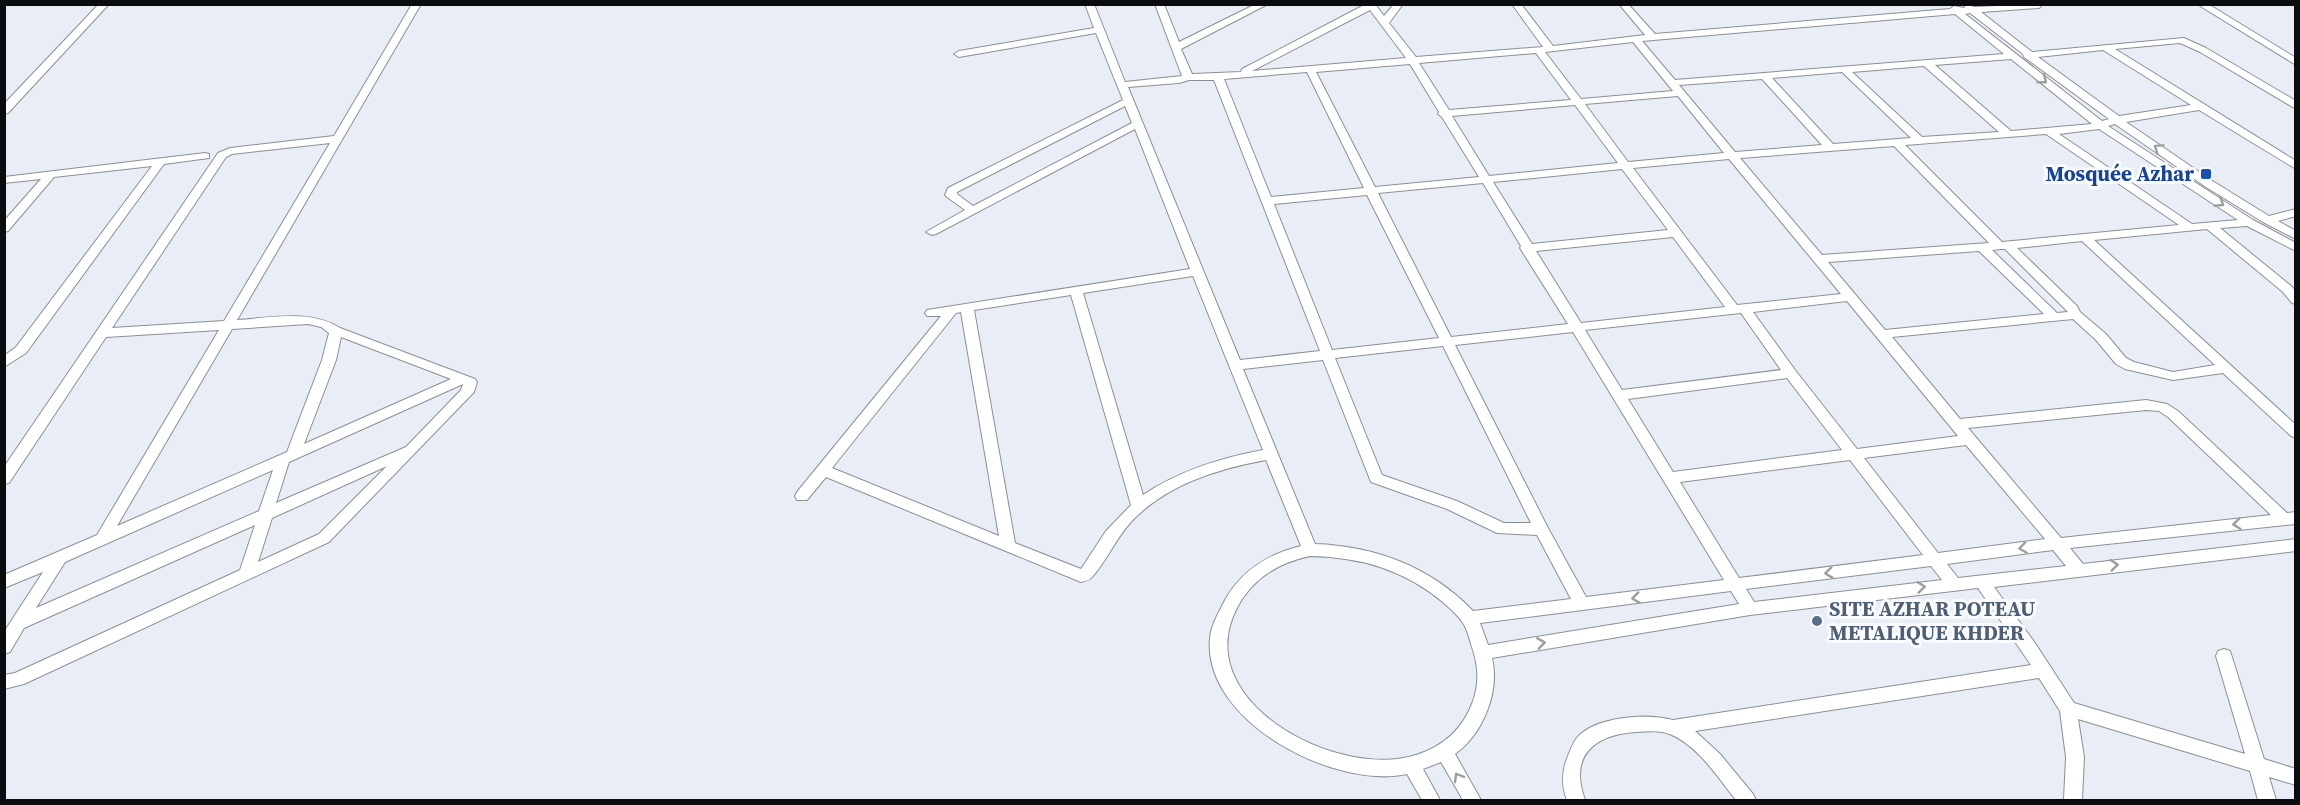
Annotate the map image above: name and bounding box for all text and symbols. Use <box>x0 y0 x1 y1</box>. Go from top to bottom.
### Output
one-way arrow <box>2036 73 2047 84</box>
one-way arrow <box>2153 144 2164 155</box>
place label: Mosquée Azhar <box>2045 159 2194 188</box>
marker: Mosquée Azhar <box>2199 167 2213 181</box>
one-way arrow <box>2214 196 2224 208</box>
one-way arrow <box>2233 517 2242 530</box>
one-way arrow <box>2018 541 2027 554</box>
one-way arrow <box>2110 559 2119 572</box>
one-way arrow <box>1825 567 1834 579</box>
one-way arrow <box>1916 582 1925 594</box>
one-way arrow <box>1631 591 1640 604</box>
place label: SITE AZHAR POTEAU METALIQUE KHDER <box>1829 594 2035 647</box>
marker: SITE AZHAR POTEAU METALIQUE KHDER <box>1810 614 1824 628</box>
one-way arrow <box>1535 637 1545 650</box>
one-way arrow <box>1454 773 1466 783</box>

